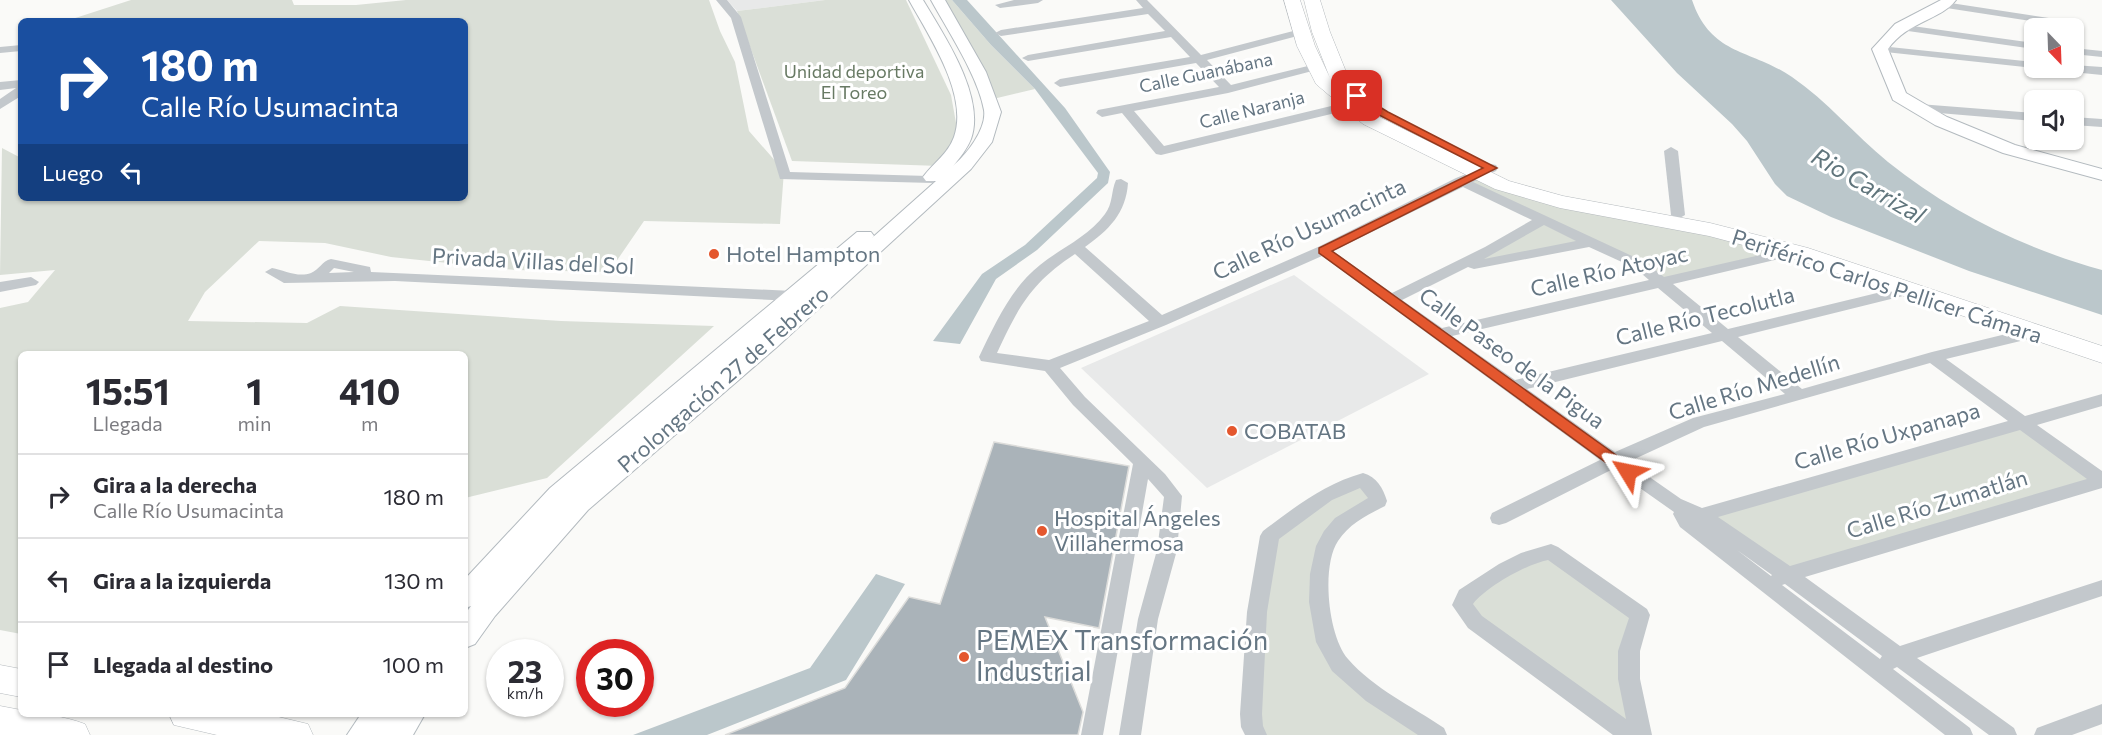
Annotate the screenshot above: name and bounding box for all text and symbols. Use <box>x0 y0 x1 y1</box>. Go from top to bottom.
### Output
north arrow <box>2024 18 2084 78</box>
map controls <box>2024 18 2084 150</box>
text: 180 m <box>141 38 259 90</box>
icon: right <box>42 42 120 120</box>
street label: Calle Guanábana <box>1137 47 1275 97</box>
park label: Unidad deportiva El Toreo <box>784 60 924 103</box>
pin <box>1331 70 1382 121</box>
icon: arrive <box>1340 79 1373 112</box>
street label: Calle Naranja <box>1197 85 1307 133</box>
text: Calle Río Usumacinta <box>141 90 399 123</box>
button: sound <box>2024 90 2084 150</box>
water label: Rio Carrizal <box>1807 141 1931 229</box>
icon: left <box>115 156 148 189</box>
text: Luego <box>42 159 103 186</box>
street label: Calle Río Usumacinta <box>1208 172 1410 285</box>
street label: Periférico Carlos Pellicer Cámara <box>1729 223 2046 349</box>
street label: Calle Río Atoyac <box>1528 239 1690 302</box>
place label: Hotel Hampton <box>726 240 880 267</box>
street label: Privada Villas del Sol <box>431 242 635 279</box>
marker: Hotel Hampton <box>707 247 721 261</box>
street label: Prolongación 27 de Febrero <box>611 279 834 478</box>
street label: Calle Río Tecolutla <box>1613 280 1797 351</box>
street label: Calle Paseo de la Pigua <box>1414 281 1610 434</box>
street label: Calle Río Medellín <box>1665 348 1843 425</box>
text: 15:51 <box>86 368 170 412</box>
text: 1 <box>246 368 263 412</box>
text: 410 <box>339 368 400 412</box>
street label: Calle Río Uxpanapa <box>1791 396 1983 475</box>
text: Llegada <box>93 411 163 435</box>
text: min <box>237 411 271 435</box>
text: m <box>361 411 378 435</box>
place label: COBATAB <box>1244 417 1346 444</box>
marker: COBATAB <box>1225 424 1239 438</box>
position arrow <box>1596 440 1660 504</box>
street label: Calle Río Zumatlán <box>1843 463 2031 544</box>
text: Gira a la derecha <box>93 471 257 498</box>
icon: right <box>42 480 75 513</box>
text: 180 m <box>383 483 444 510</box>
text: Calle Río Usumacinta <box>93 498 284 522</box>
place label: Hospital Ángeles Villahermosa <box>1054 504 1221 556</box>
marker: Hospital Ángeles Villahermosa <box>1035 524 1049 538</box>
icon: left <box>42 564 75 597</box>
text: Gira a la izquierda <box>93 567 271 594</box>
text: 130 m <box>384 567 444 594</box>
place label: PEMEX Transformación Industrial <box>976 623 1268 687</box>
speed limit sign: 30 <box>576 639 654 717</box>
icon: arrive <box>42 648 75 681</box>
marker: PEMEX Transformación Industrial <box>957 650 971 664</box>
text: Llegada al destino <box>93 651 273 678</box>
text: 100 m <box>382 651 444 678</box>
text: 23 <box>508 652 542 689</box>
text: km/h <box>507 684 543 702</box>

